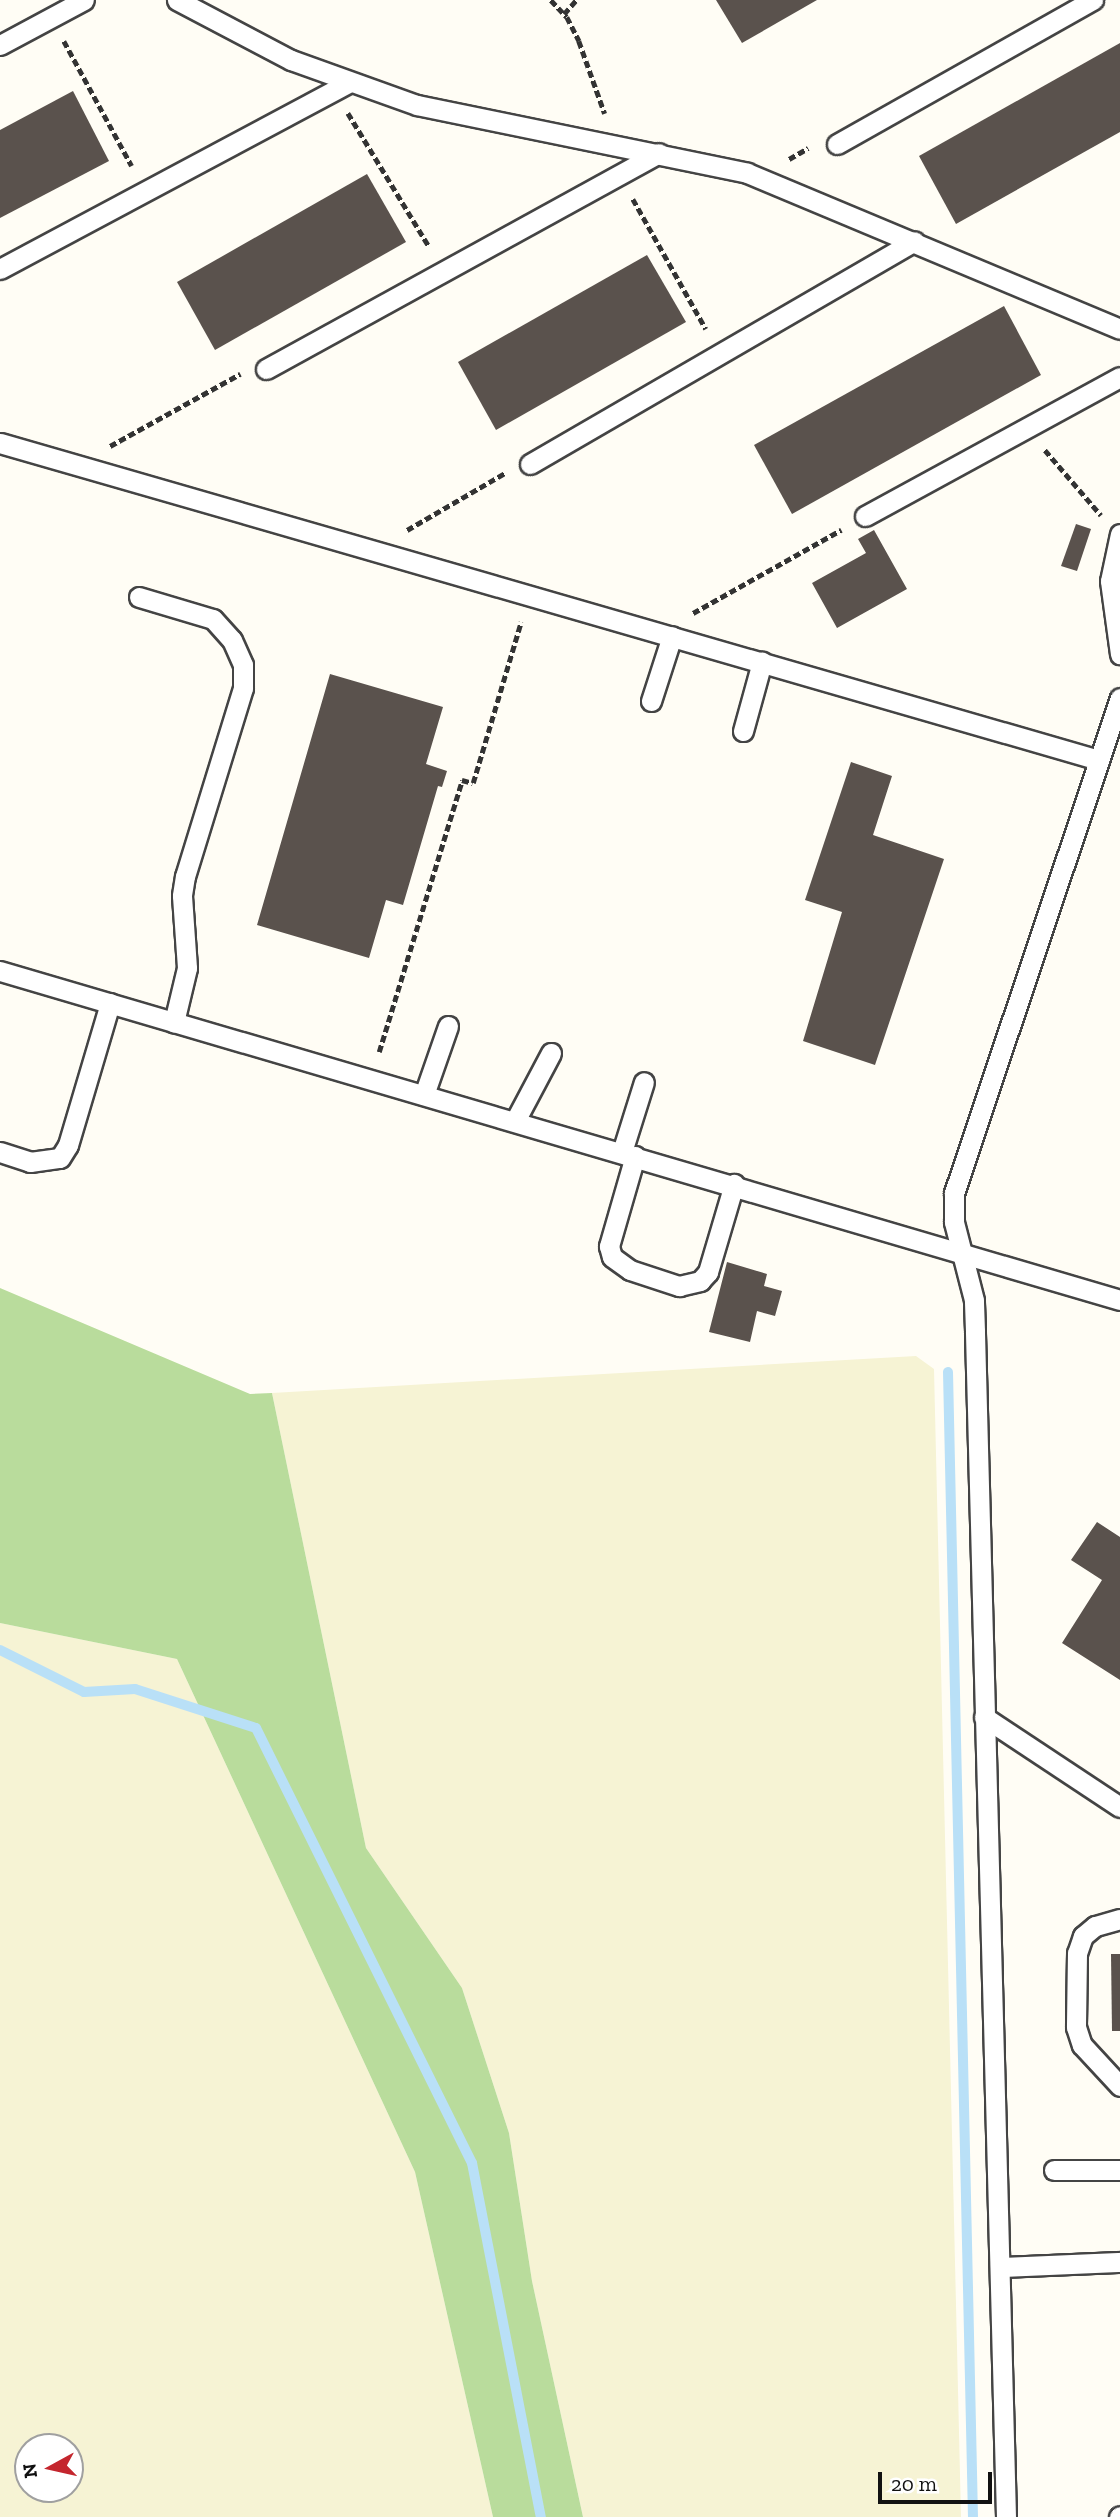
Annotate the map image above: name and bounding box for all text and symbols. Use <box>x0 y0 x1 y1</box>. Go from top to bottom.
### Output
north arrow <box>14 2433 84 2503</box>
scale bar <box>882 2458 996 2502</box>
text: N <box>17 2462 42 2479</box>
text: 20 m <box>891 2471 937 2496</box>

